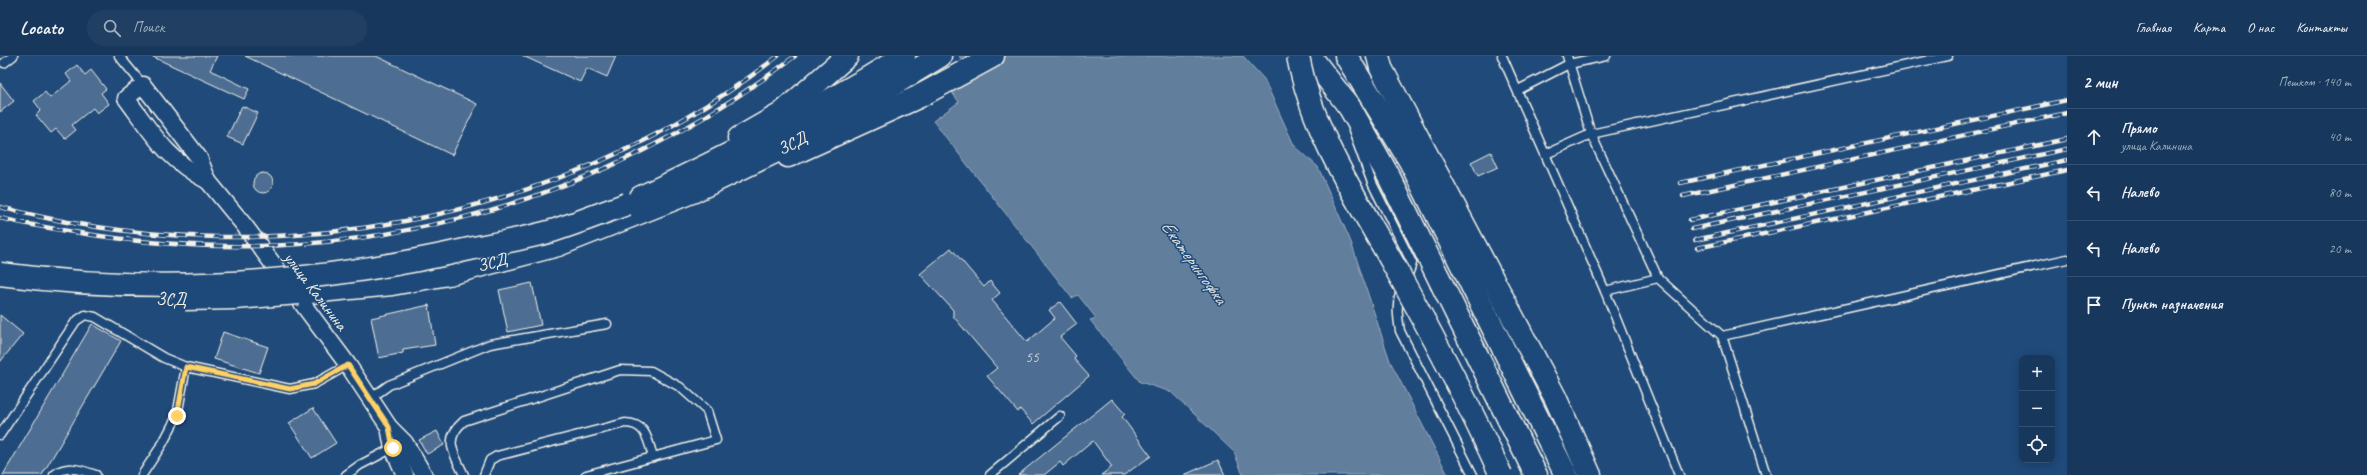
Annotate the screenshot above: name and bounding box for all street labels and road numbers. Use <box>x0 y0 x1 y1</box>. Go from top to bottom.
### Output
street label: ЗСД <box>774 127 812 160</box>
street label: улица Калинина <box>279 247 353 336</box>
street label: ЗСД <box>475 248 511 277</box>
street label: ЗСД <box>156 289 187 310</box>

